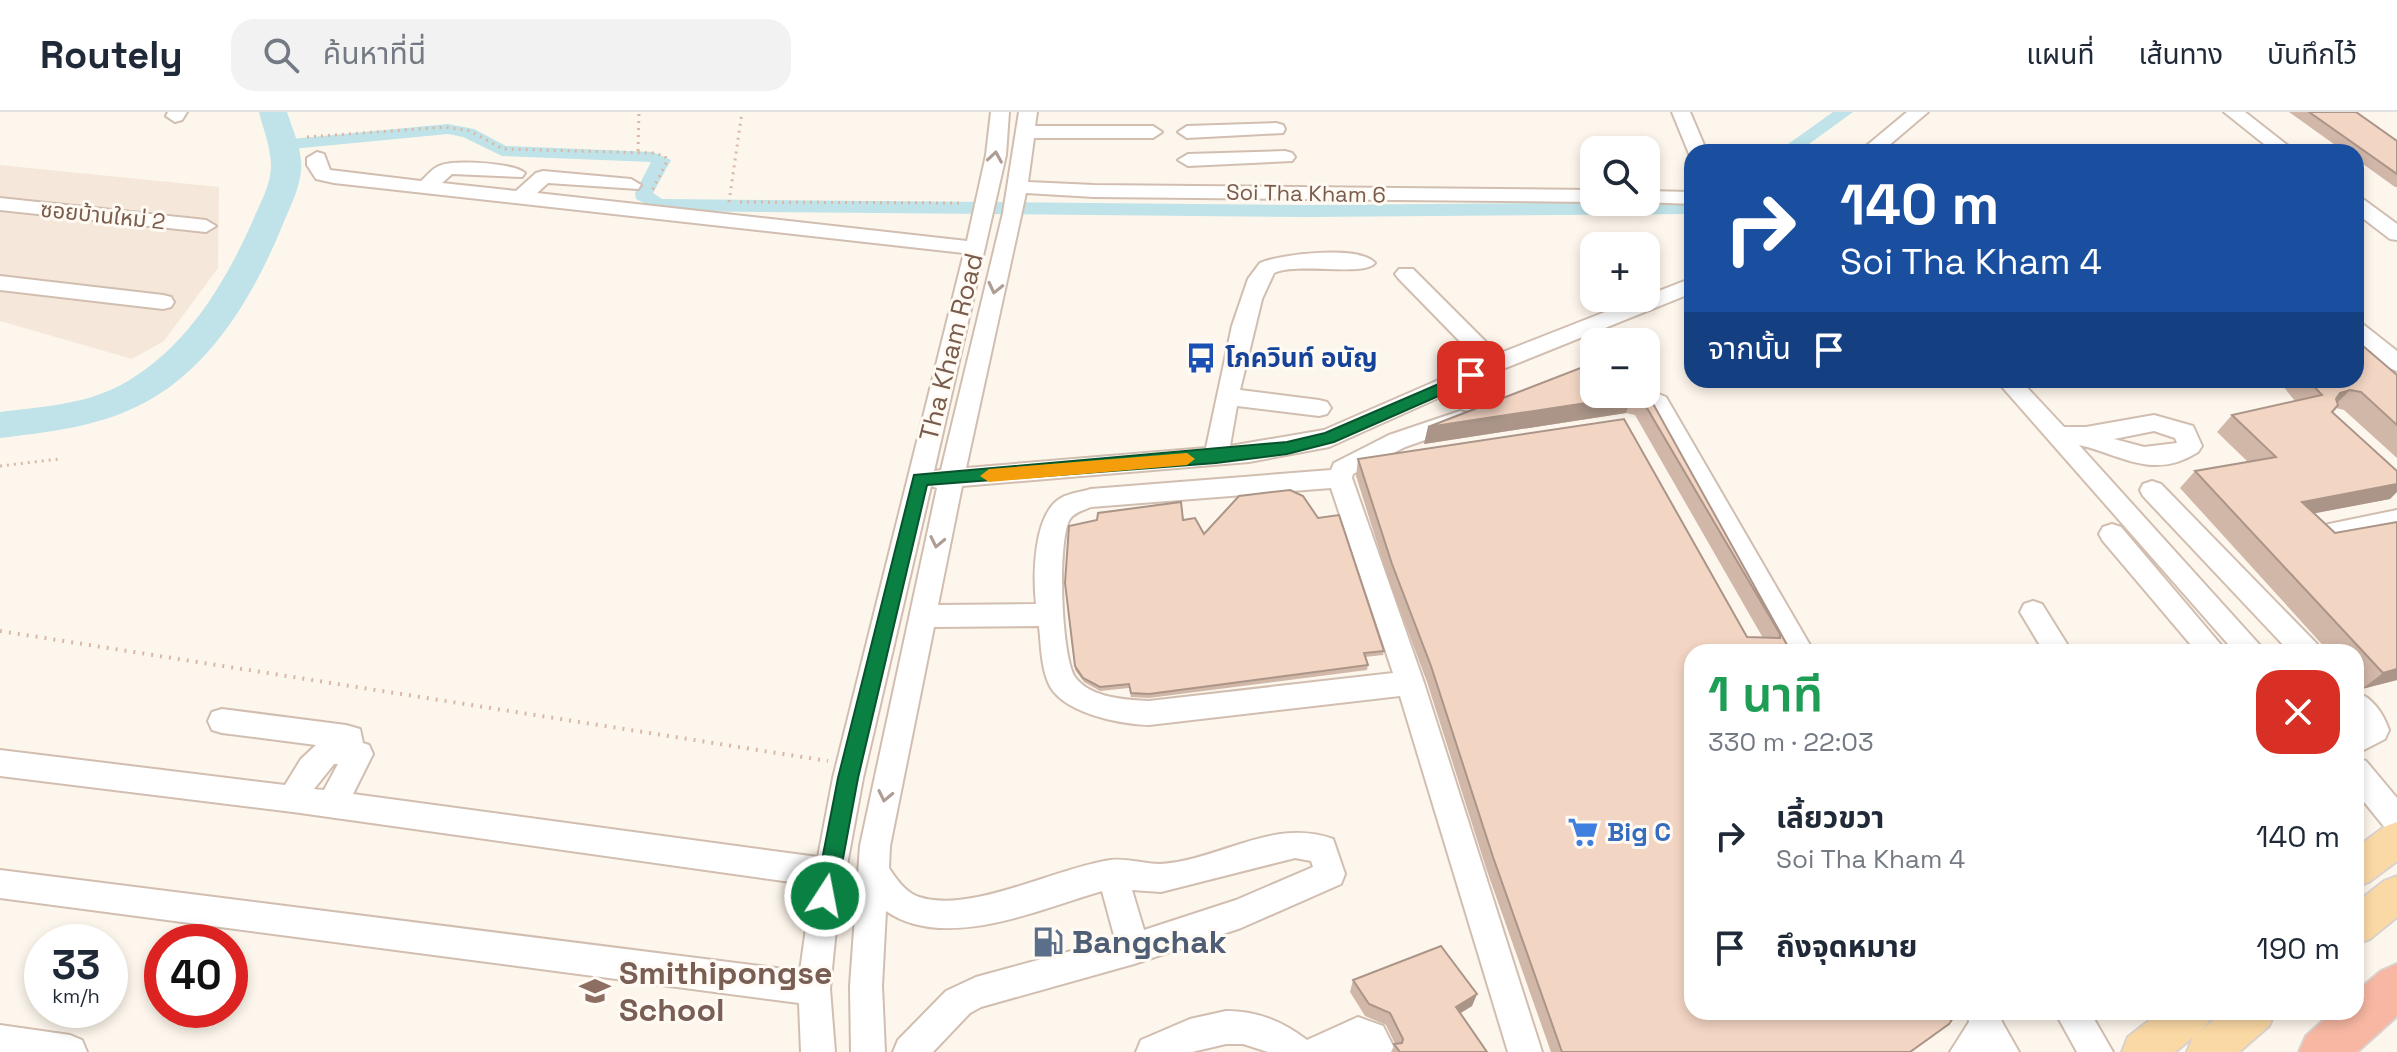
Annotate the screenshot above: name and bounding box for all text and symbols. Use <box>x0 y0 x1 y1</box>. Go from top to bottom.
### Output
search box <box>231 19 791 91</box>
text: Routely <box>40 31 183 79</box>
icon: search <box>259 33 303 77</box>
text: ค้นหาที่นี่ <box>323 34 426 73</box>
text: แผนที่ <box>2026 36 2094 72</box>
text: เส้นทาง <box>2138 36 2223 72</box>
text: บันทึกไว้ <box>2267 36 2357 72</box>
map controls <box>1580 136 1660 408</box>
button: search <box>1580 136 1660 216</box>
one-way arrow <box>986 150 1003 164</box>
text: 140 m <box>1840 169 1999 240</box>
icon: right <box>1708 176 1812 280</box>
street label: Soi Tha Kham 6 <box>1226 178 1386 208</box>
street label: ซอยบ้านใหม่ 2 <box>39 195 167 235</box>
button: + <box>1580 232 1660 312</box>
text: Soi Tha Kham 4 <box>1840 239 2102 285</box>
street label: Tha Kham Road <box>911 250 991 444</box>
one-way arrow <box>987 281 1004 295</box>
button: − <box>1580 328 1660 408</box>
icon: arrive <box>1807 328 1851 372</box>
text: จากนั้น <box>1708 329 1791 368</box>
bus stop icon: โภควินท์ อนัญ <box>1184 341 1218 375</box>
place label: โภควินท์ อนัญ <box>1225 341 1378 375</box>
pin <box>1437 341 1505 409</box>
icon: arrive <box>1449 353 1493 397</box>
one-way arrow <box>930 535 947 549</box>
text: 1 นาที <box>1708 664 1823 725</box>
button: close <box>2256 670 2340 754</box>
text: 330 m · 22:03 <box>1708 725 1874 759</box>
one-way arrow <box>877 789 894 803</box>
text: เลี้ยวขวา <box>1776 798 1884 837</box>
icon: right <box>1708 814 1752 858</box>
supermarket icon: Big C <box>1566 815 1600 849</box>
place label: Big C <box>1607 815 1671 849</box>
text: 140 m <box>2256 817 2340 856</box>
text: Soi Tha Kham 4 <box>1776 842 1965 876</box>
position arrow <box>783 854 867 938</box>
place label: Bangchak <box>1072 922 1227 962</box>
speed limit sign: 40 <box>144 924 248 1028</box>
fuel station icon: Bangchak <box>1031 925 1065 959</box>
icon: arrive <box>1708 926 1752 970</box>
text: ถึงจุดหมาย <box>1776 927 1917 966</box>
text: 190 m <box>2256 929 2340 968</box>
text: 33 <box>52 940 100 991</box>
place label: Smithipongse School <box>619 953 832 1030</box>
school or university icon: Smithipongse School <box>578 974 612 1008</box>
text: km/h <box>52 983 100 1009</box>

